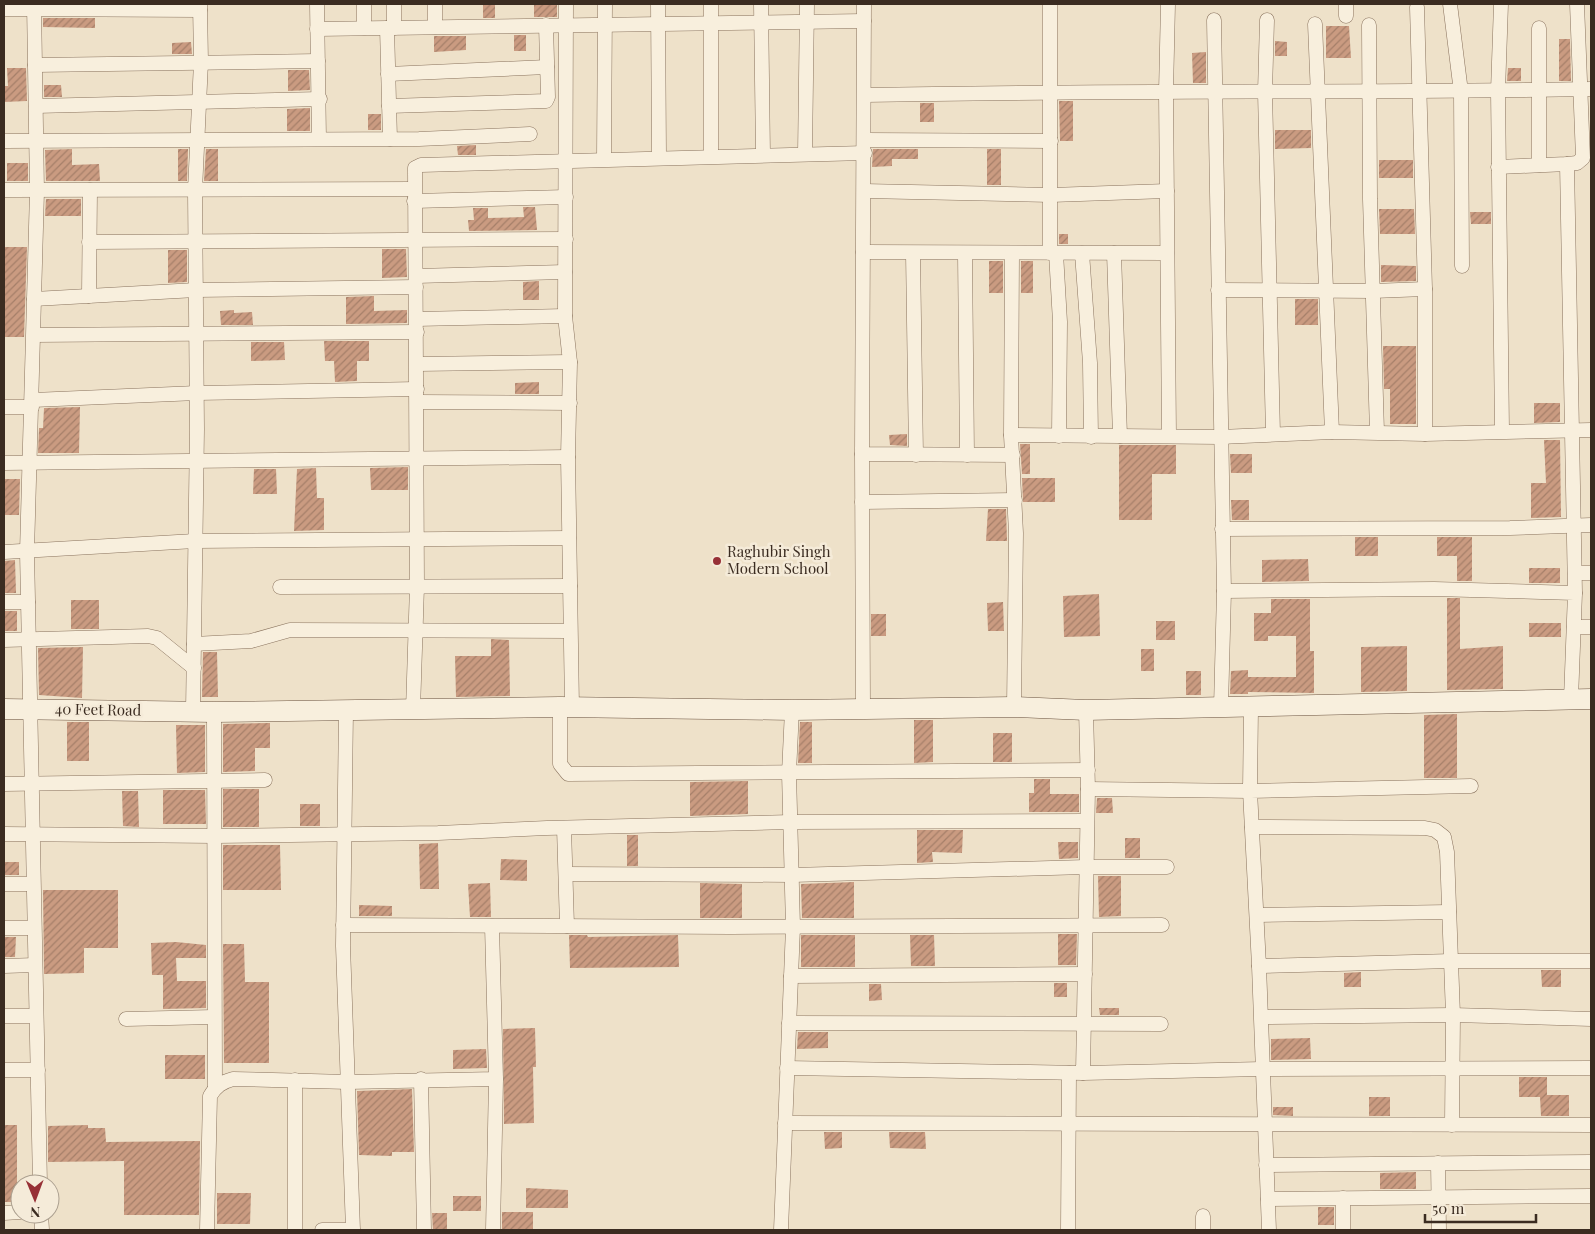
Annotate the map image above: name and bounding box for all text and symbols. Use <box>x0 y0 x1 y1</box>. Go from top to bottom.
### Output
place label: Raghubir Singh Modern School <box>727 541 831 578</box>
marker: Raghubir Singh Modern School <box>711 555 723 567</box>
street label: 40 Feet Road <box>55 698 142 720</box>
north arrow <box>10 1174 60 1224</box>
scale bar <box>1425 1192 1536 1224</box>
text: 50 m <box>1432 1198 1465 1218</box>
text: N <box>30 1203 40 1222</box>

